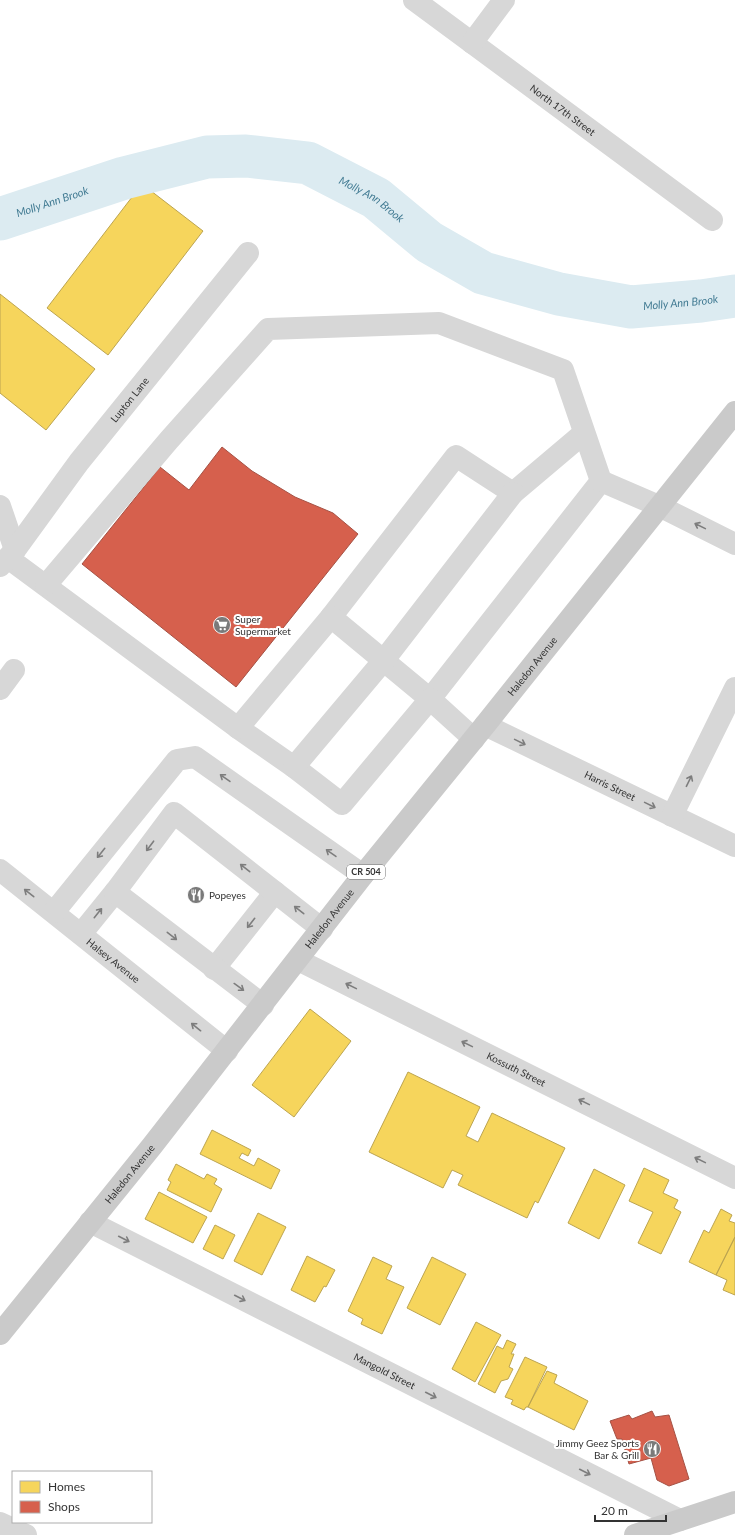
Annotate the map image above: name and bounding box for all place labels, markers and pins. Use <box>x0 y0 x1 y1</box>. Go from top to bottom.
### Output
place label: Super Supermarket <box>235 613 291 637</box>
supermarket icon: Super Supermarket <box>212 615 232 635</box>
restaurant icon: Popeyes <box>186 885 206 905</box>
place label: Popeyes <box>209 889 246 901</box>
place label: Jimmy Geez Sports Bar & Grill <box>556 1437 639 1461</box>
restaurant icon: Jimmy Geez Sports Bar & Grill <box>642 1439 662 1459</box>

